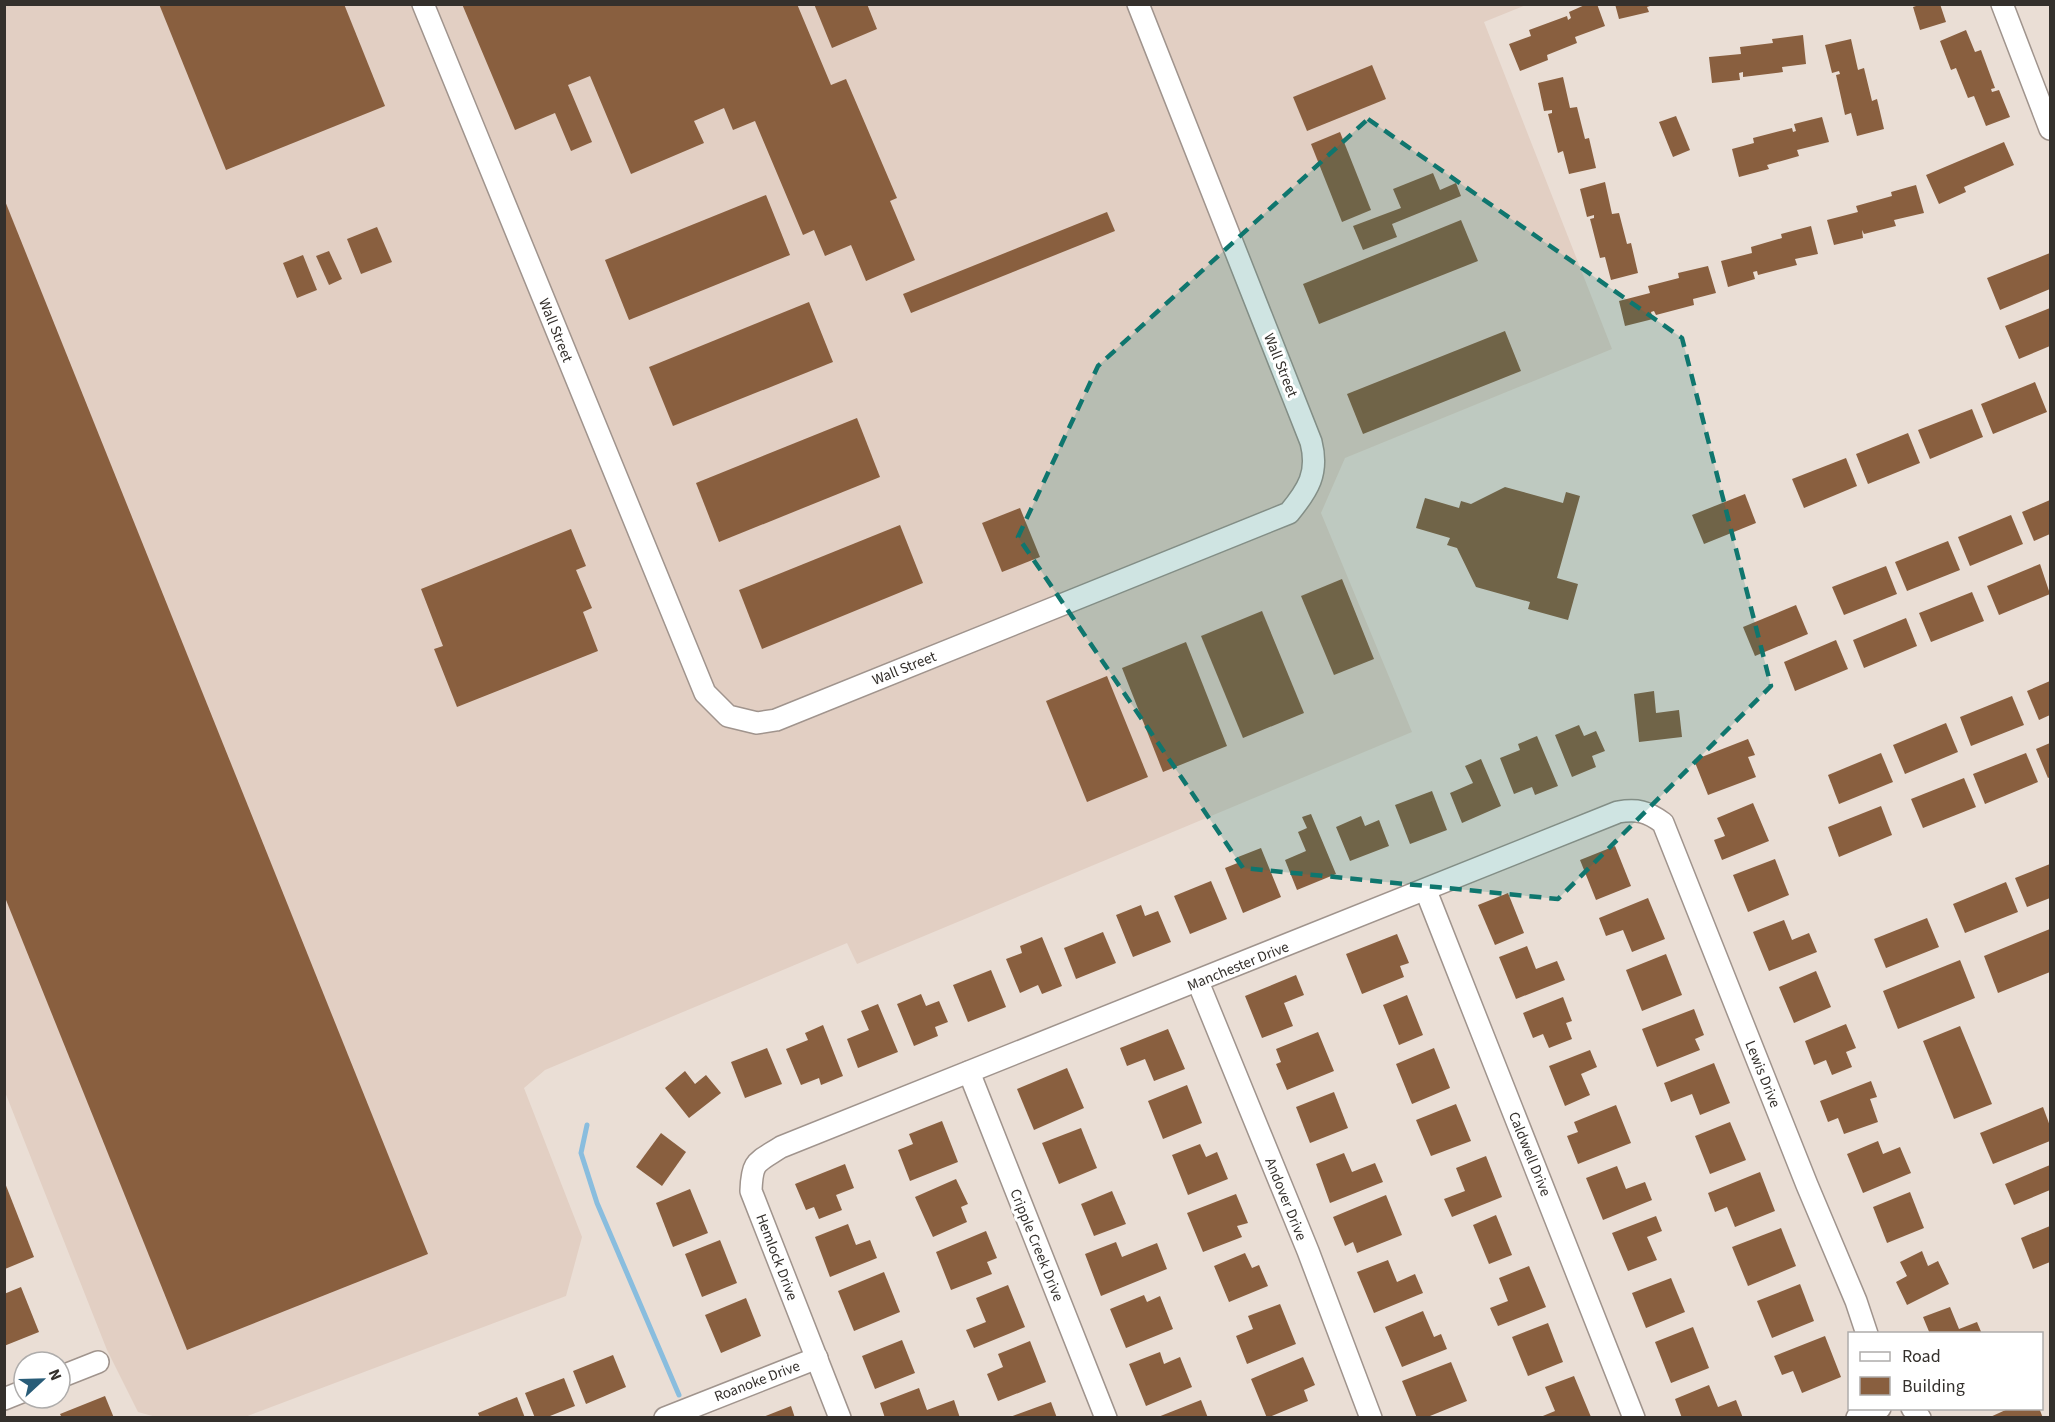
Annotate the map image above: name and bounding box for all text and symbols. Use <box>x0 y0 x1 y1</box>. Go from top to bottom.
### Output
street label: Wall Street <box>533 295 578 365</box>
street label: Wall Street <box>1258 330 1303 400</box>
street label: Wall Street <box>869 646 939 691</box>
street label: Manchester Drive <box>1184 936 1292 996</box>
street label: Lewis Drive <box>1740 1037 1786 1111</box>
street label: Caldwell Drive <box>1503 1109 1556 1200</box>
street label: Andover Drive <box>1259 1155 1312 1244</box>
street label: Cripple Creek Drive <box>1004 1186 1069 1305</box>
street label: Hemlock Drive <box>750 1211 803 1304</box>
legend <box>1848 1332 2043 1410</box>
text: Road <box>1902 1344 1941 1369</box>
north arrow <box>12 1350 72 1410</box>
street label: Roanoke Drive <box>711 1355 803 1407</box>
text: N <box>43 1366 67 1384</box>
text: Building <box>1902 1374 1965 1399</box>

